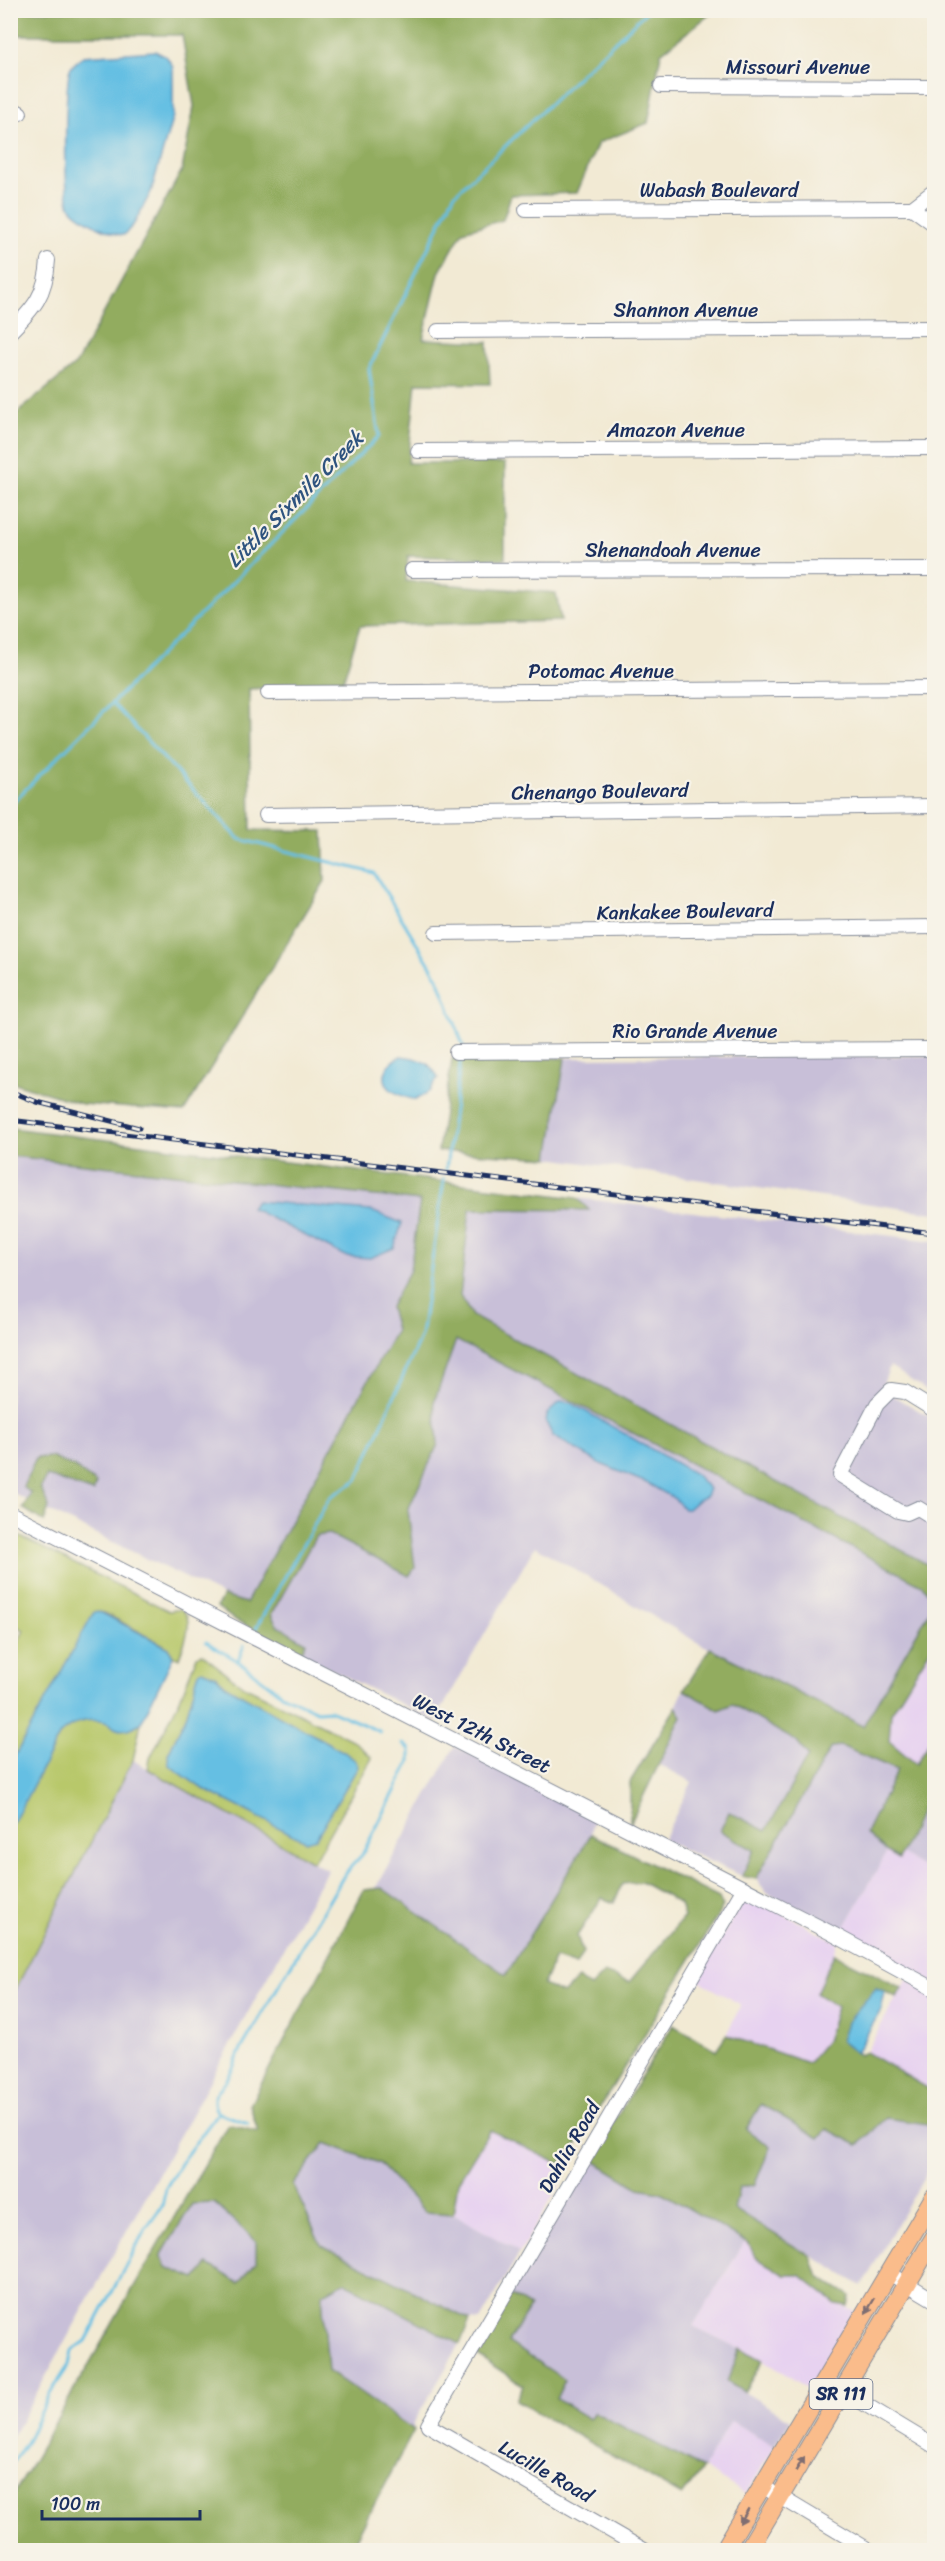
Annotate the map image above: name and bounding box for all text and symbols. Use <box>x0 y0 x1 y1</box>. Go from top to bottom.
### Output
street label: Missouri Avenue <box>726 50 870 85</box>
street label: Wabash Boulevard <box>640 173 800 208</box>
street label: Shannon Avenue <box>614 293 758 328</box>
street label: Amazon Avenue <box>606 413 745 448</box>
water label: Little Sixmile Creek <box>217 420 374 577</box>
street label: Shenandoah Avenue <box>585 533 761 568</box>
street label: Potomac Avenue <box>528 654 674 689</box>
street label: Chenango Boulevard <box>511 772 690 811</box>
street label: Kankakee Boulevard <box>596 892 775 931</box>
street label: Rio Grande Avenue <box>613 1014 778 1049</box>
street label: West 12th Street <box>406 1683 557 1784</box>
street label: Dahlia Road <box>529 2093 611 2200</box>
one-way arrow <box>864 2298 875 2314</box>
road number: SR 111 <box>810 2379 872 2409</box>
street label: Lucille Road <box>492 2430 601 2513</box>
one-way arrow <box>794 2456 805 2472</box>
scale bar <box>42 2483 200 2521</box>
text: 100 m <box>51 2488 100 2520</box>
one-way arrow <box>739 2508 750 2524</box>

